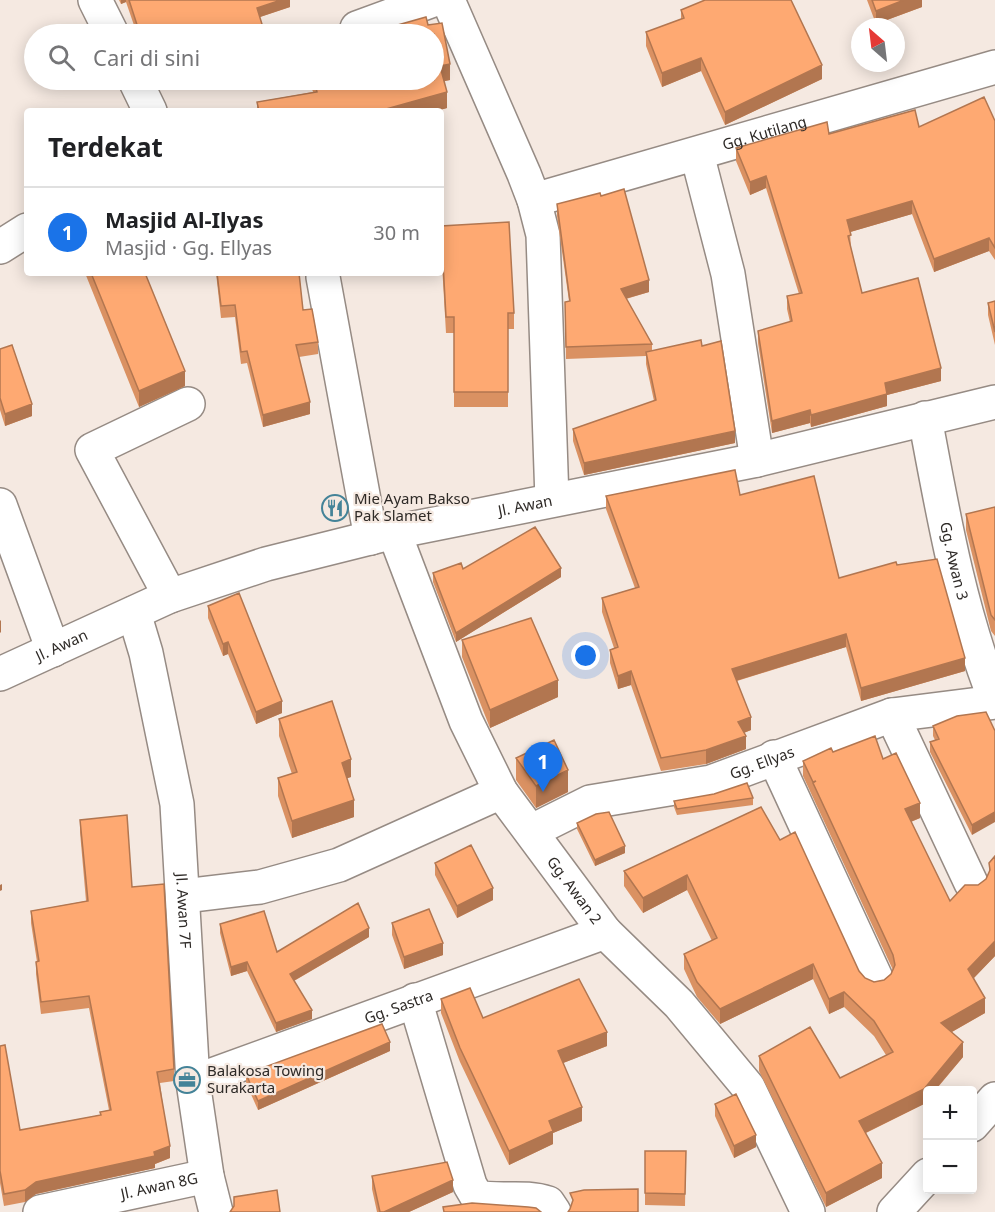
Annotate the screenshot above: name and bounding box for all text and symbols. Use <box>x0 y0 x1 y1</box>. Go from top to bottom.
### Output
north arrow <box>851 18 905 72</box>
search box <box>24 24 444 90</box>
icon: search <box>45 41 78 74</box>
text: Cari di sini <box>93 42 200 72</box>
street label: Gg. Kutilang <box>720 111 809 154</box>
text: Terdekat <box>48 129 163 165</box>
text: Masjid Al-Ilyas <box>105 204 263 234</box>
text: 1 <box>62 219 73 246</box>
text: 30 m <box>373 219 420 246</box>
text: Masjid · Gg. Ellyas <box>105 234 272 261</box>
place label: Mie Ayam Bakso Pak Slamet <box>354 488 470 525</box>
street label: Jl. Awan <box>494 490 554 521</box>
restaurant icon: Mie Ayam Bakso Pak Slamet <box>320 493 350 523</box>
street label: Gg. Awan 3 <box>936 520 974 602</box>
street label: Jl. Awan <box>30 624 91 666</box>
your location <box>571 641 600 670</box>
street label: Gg. Ellyas <box>727 741 797 783</box>
pin: 1 <box>524 742 562 792</box>
street label: Gg. Awan 2 <box>543 852 607 928</box>
street label: Jl. Awan 7F <box>172 871 196 949</box>
street label: Gg. Sastra <box>361 984 436 1028</box>
place label: Balakosa Towing Surakarta <box>207 1060 324 1097</box>
office icon: Balakosa Towing Surakarta <box>172 1065 202 1095</box>
map controls <box>923 1086 977 1194</box>
button: + <box>923 1086 977 1140</box>
button: − <box>923 1140 977 1194</box>
street label: Jl. Awan 8G <box>117 1167 199 1204</box>

